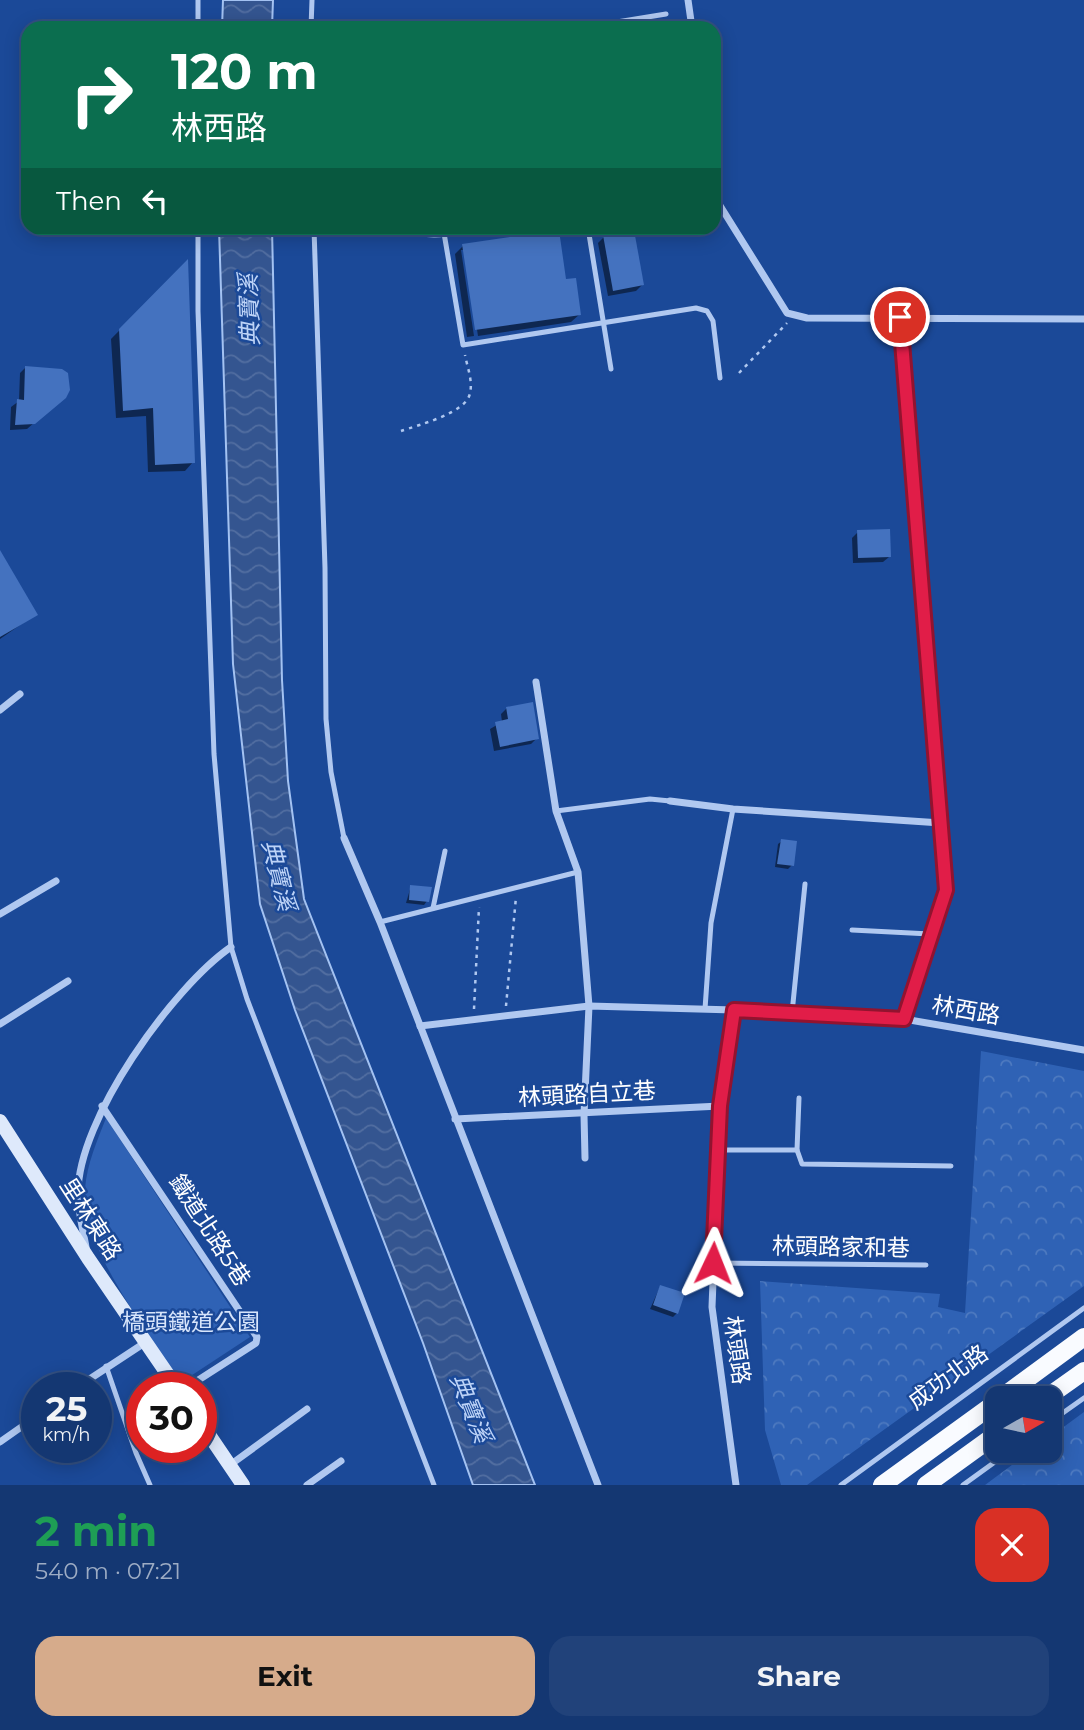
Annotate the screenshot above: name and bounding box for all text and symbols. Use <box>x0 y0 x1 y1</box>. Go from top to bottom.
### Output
text: 120 m <box>171 42 318 101</box>
icon: right <box>56 49 147 140</box>
text: 林西路 <box>171 108 267 147</box>
icon: left <box>136 182 174 220</box>
text: Then <box>56 185 122 217</box>
water label: 典寶溪 <box>233 271 265 346</box>
pin <box>870 287 930 347</box>
icon: arrive <box>881 298 919 336</box>
water label: 典寶溪 <box>256 837 303 916</box>
street label: 林西路 <box>930 990 1002 1030</box>
street label: 林頭路自立巷 <box>517 1076 657 1112</box>
street label: 鐵道北路5巷 <box>163 1169 257 1291</box>
street label: 里林東路 <box>54 1173 128 1265</box>
position arrow <box>676 1226 750 1300</box>
street label: 林頭路家和巷 <box>772 1232 910 1262</box>
park label: 橋頭鐵道公園 <box>122 1308 260 1336</box>
street label: 林頭路 <box>718 1314 756 1386</box>
street label: 成功北路 <box>903 1339 993 1415</box>
water label: 典寶溪 <box>444 1369 499 1450</box>
speed limit sign: 30 <box>126 1372 217 1463</box>
north arrow <box>985 1386 1062 1463</box>
map controls <box>985 1386 1062 1463</box>
text: 25 <box>46 1387 87 1430</box>
text: km/h <box>42 1424 91 1446</box>
text: 2 min <box>35 1505 157 1557</box>
button: close <box>975 1508 1049 1582</box>
text: 540 m · 07:21 <box>35 1557 181 1585</box>
button: Exit <box>35 1636 535 1716</box>
button: Share <box>549 1636 1049 1716</box>

